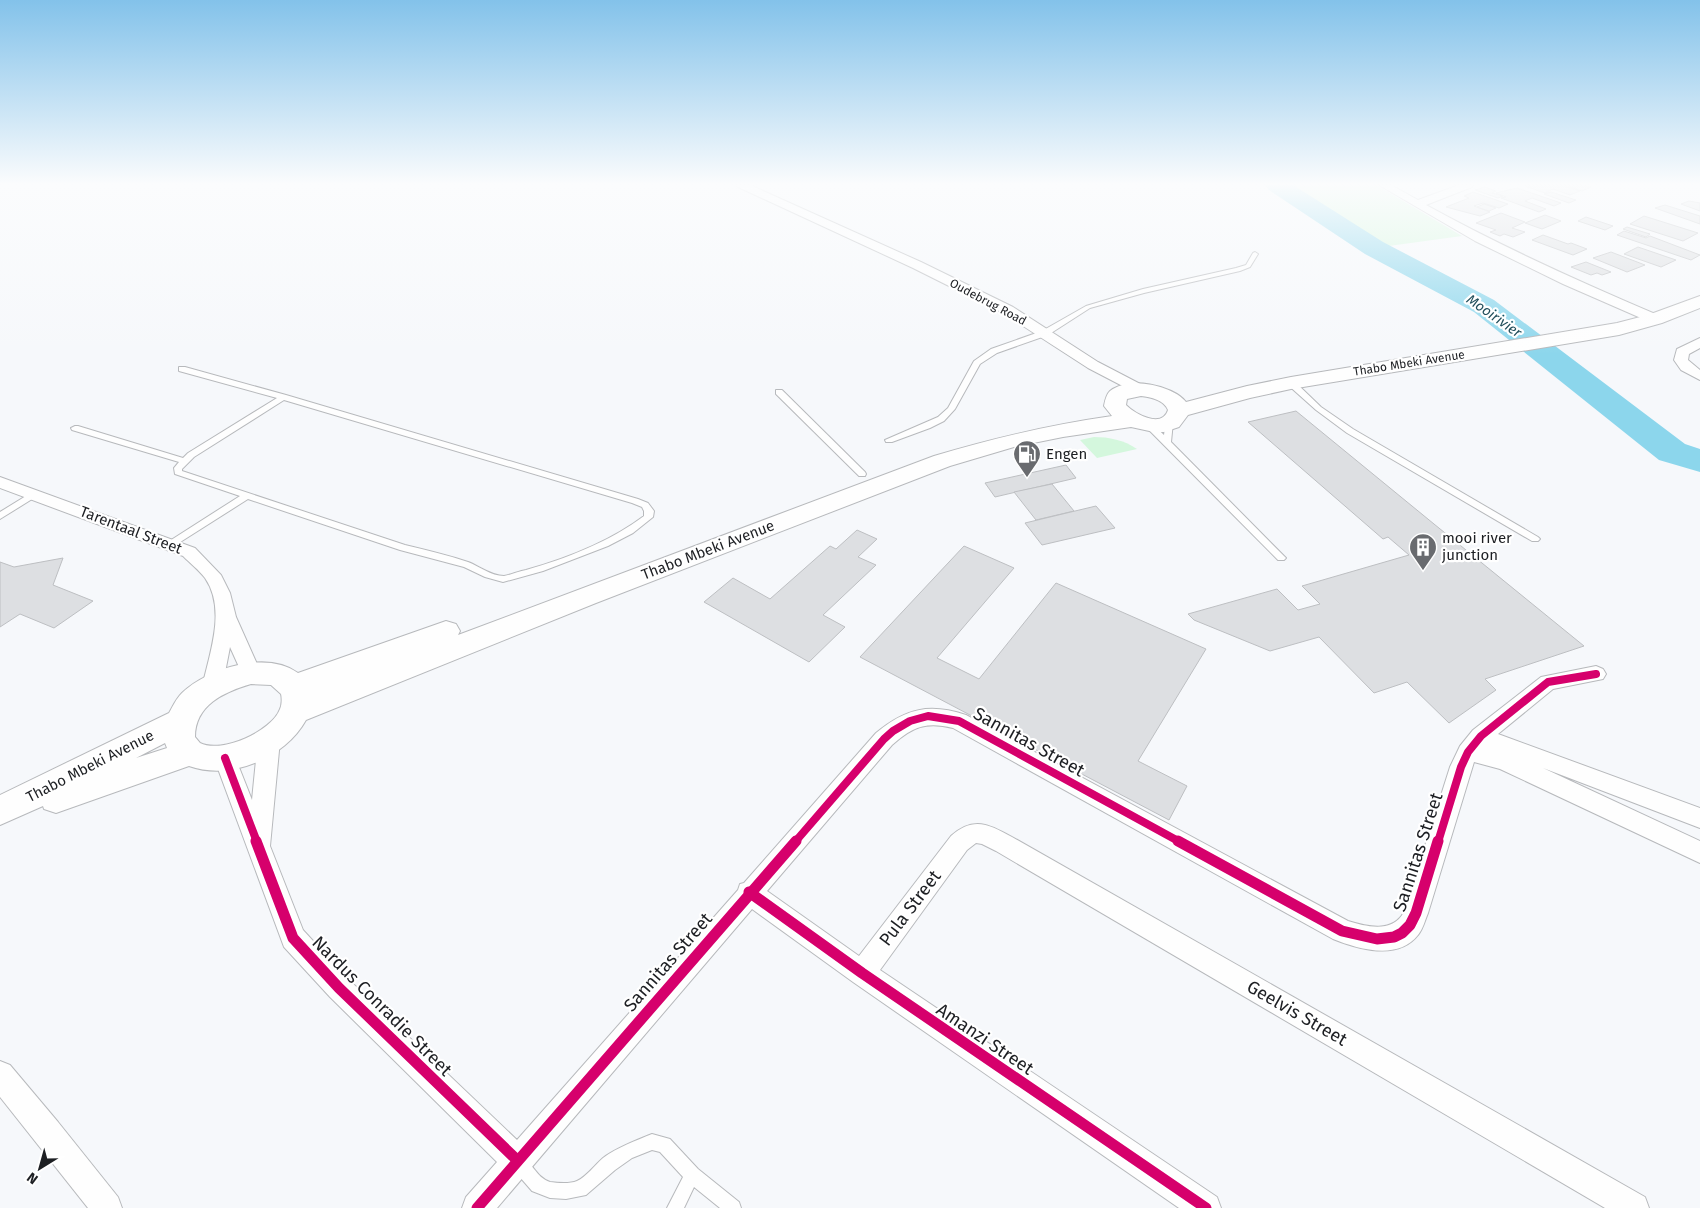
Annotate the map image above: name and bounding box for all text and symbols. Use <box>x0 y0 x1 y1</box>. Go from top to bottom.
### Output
street label: Oudebrug Road <box>947 276 1029 328</box>
water label: Mooirivier <box>1463 291 1525 342</box>
street label: Thabo Mbeki Avenue <box>1352 347 1466 379</box>
fuel station icon: Engen <box>1012 439 1042 478</box>
place label: Engen <box>1046 445 1087 463</box>
street label: Tarentaal Street <box>77 502 185 558</box>
street label: Thabo Mbeki Avenue <box>639 516 777 584</box>
place label: mooi river junction <box>1441 529 1512 564</box>
building icon: mooi river junction <box>1408 532 1438 571</box>
street label: Sannitas Street <box>970 702 1089 782</box>
street label: Thabo Mbeki Avenue <box>23 726 157 806</box>
street label: Sannitas Street <box>1388 789 1448 914</box>
street label: Pula Street <box>874 865 946 950</box>
street label: Sannitas Street <box>619 908 717 1016</box>
street label: Nardus Conradie Street <box>307 931 457 1081</box>
street label: Geelvis Street <box>1243 975 1351 1051</box>
street label: Amanzi Street <box>932 998 1038 1080</box>
north arrow <box>15 1143 65 1193</box>
text: N <box>24 1168 41 1188</box>

